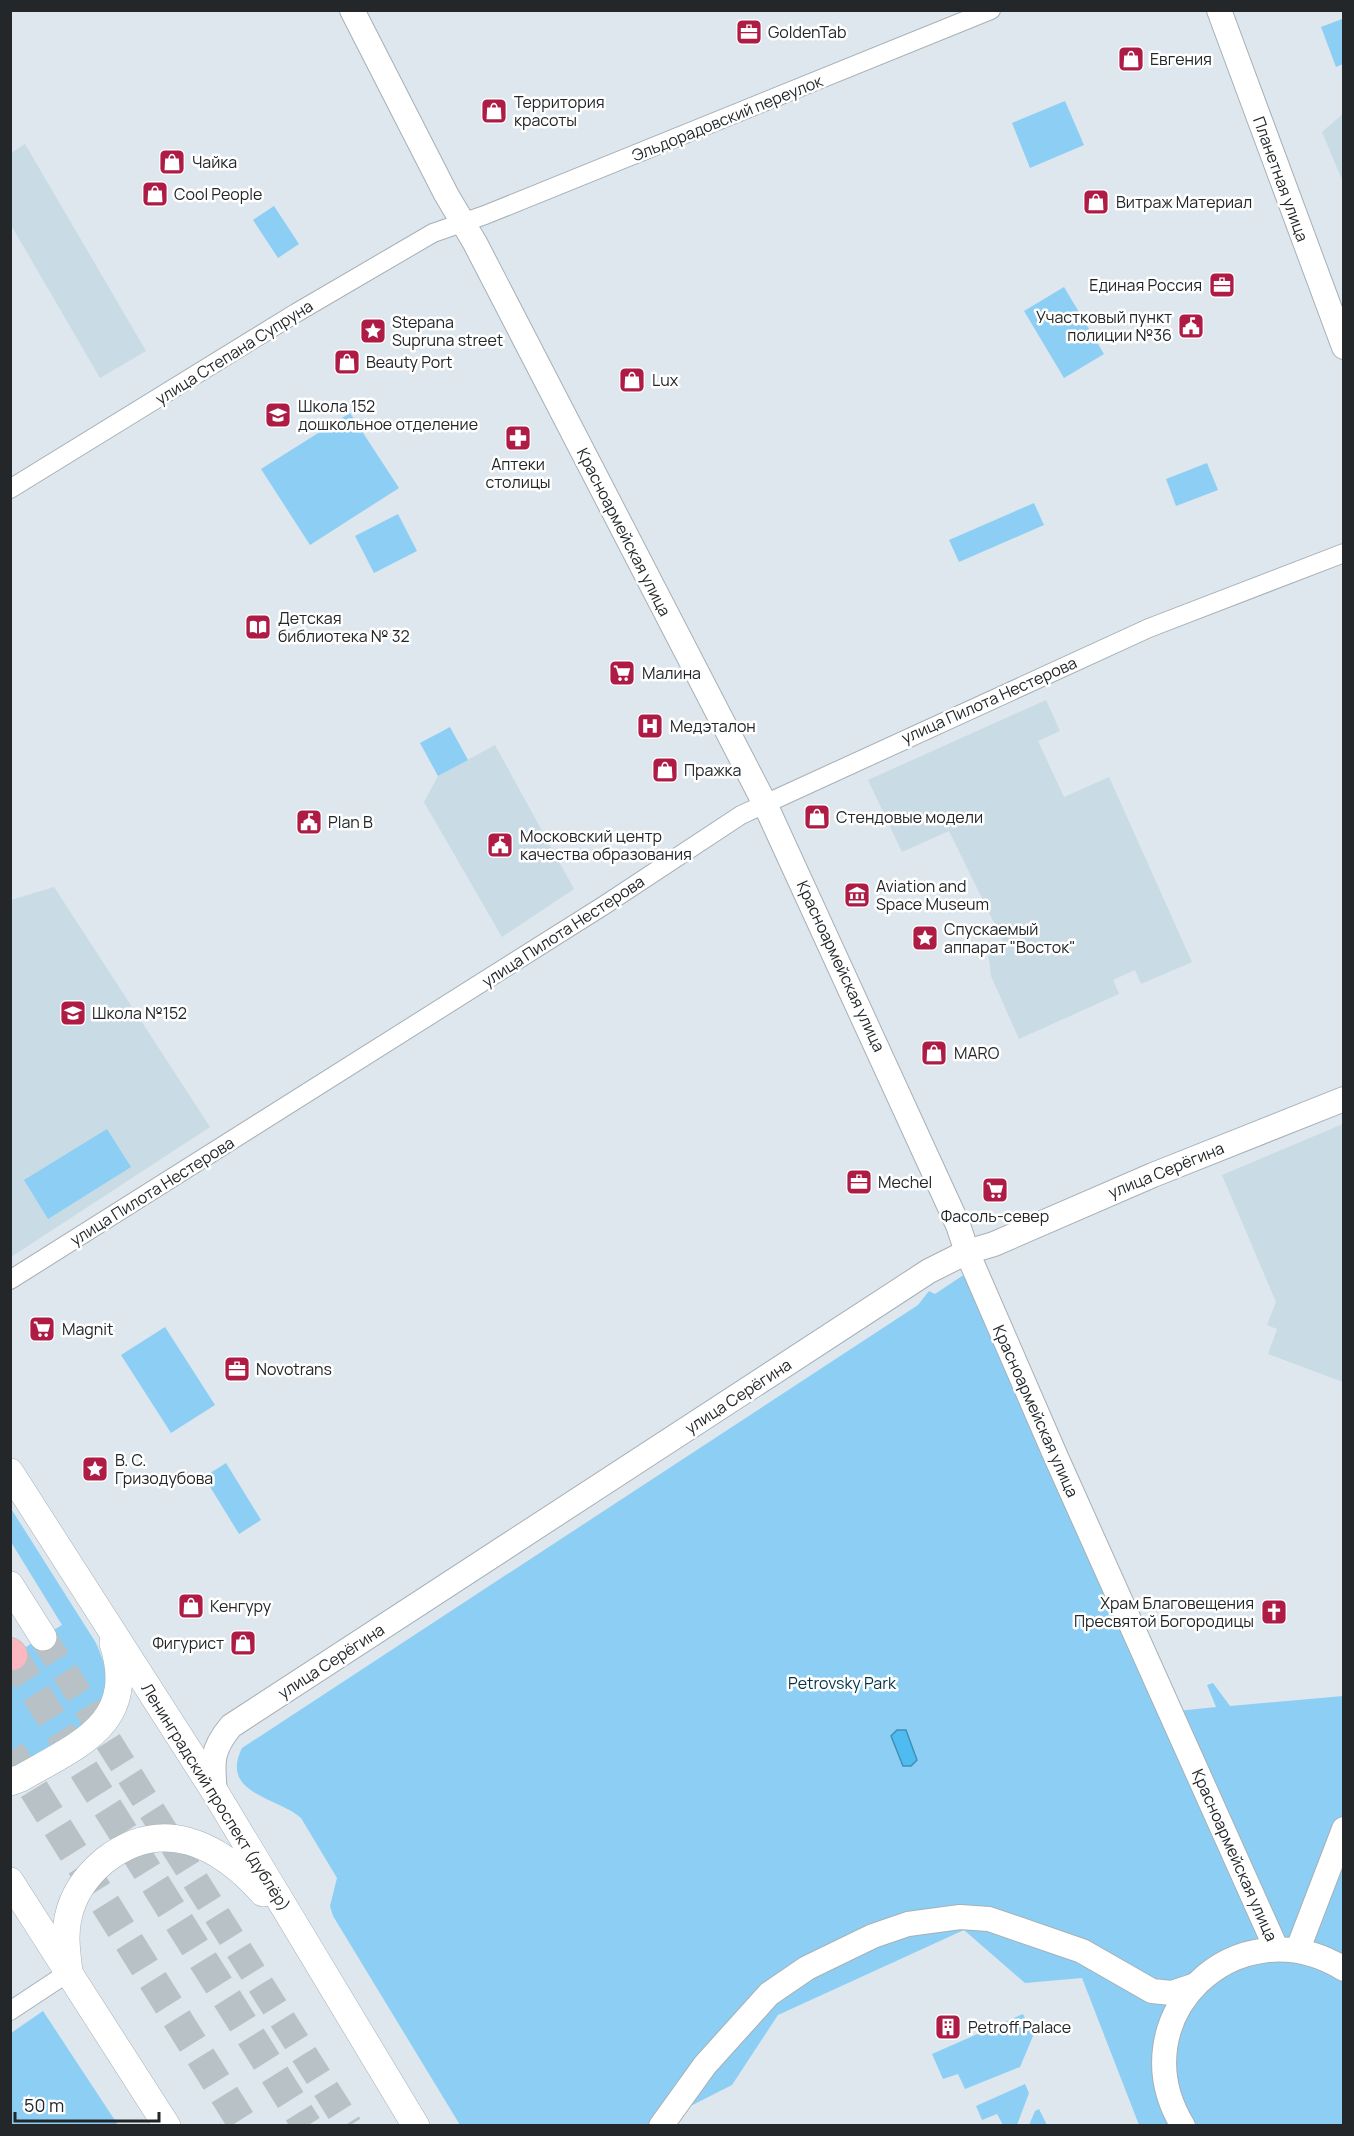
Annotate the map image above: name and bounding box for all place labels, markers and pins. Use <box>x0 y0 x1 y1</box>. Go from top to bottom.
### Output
office icon: GoldenTab <box>734 17 764 47</box>
place label: GoldenTab <box>768 21 846 43</box>
shop icon: Евгения <box>1116 44 1146 74</box>
place label: Евгения <box>1150 48 1212 70</box>
place label: Территория красоты <box>514 91 605 131</box>
shop icon: Территория красоты <box>479 96 509 126</box>
shop icon: Чайка <box>157 147 187 177</box>
place label: Чайка <box>192 151 237 173</box>
shop icon: Cool People <box>140 179 170 209</box>
place label: Cool People <box>174 183 262 205</box>
shop icon: Витраж Материал <box>1081 187 1111 217</box>
place label: Витраж Материал <box>1116 191 1252 213</box>
office icon: Единая Россия <box>1207 270 1237 300</box>
place label: Единая Россия <box>1089 274 1202 296</box>
place label: Участковый пункт полиции №36 <box>1036 306 1172 346</box>
place label: Stepana Supruna street <box>392 311 503 351</box>
public building icon: Участковый пункт полиции №36 <box>1176 311 1206 341</box>
place icon: Stepana Supruna street <box>358 316 388 346</box>
shop icon: Beauty Port <box>332 347 362 377</box>
place label: Beauty Port <box>366 351 452 373</box>
shop icon: Lux <box>617 365 647 395</box>
place label: Lux <box>652 369 679 391</box>
place label: Школа 152 дошкольное отделение <box>298 395 478 435</box>
school or university icon: Школа 152 дошкольное отделение <box>263 400 293 430</box>
pharmacy icon: Аптеки столицы <box>503 423 533 453</box>
place label: Аптеки столицы <box>486 453 550 493</box>
place label: Детская библиотека № 32 <box>278 607 410 647</box>
library icon: Детская библиотека № 32 <box>243 612 273 642</box>
supermarket icon: Малина <box>607 658 637 688</box>
place label: Малина <box>642 662 701 684</box>
hospital icon: Медэталон <box>635 711 665 741</box>
place label: Медэталон <box>670 715 756 737</box>
shop icon: Пражка <box>650 755 680 785</box>
place label: Пражка <box>684 759 741 781</box>
shop icon: Стендовые модели <box>802 802 832 832</box>
place label: Стендовые модели <box>836 806 983 828</box>
public building icon: Plan B <box>294 807 324 837</box>
place label: Plan B <box>328 811 373 833</box>
place label: Московский центр качества образования <box>520 825 692 865</box>
public building icon: Московский центр качества образования <box>485 830 515 860</box>
place label: Aviation and Space Museum <box>876 875 989 915</box>
museum icon: Aviation and Space Museum <box>842 880 872 910</box>
place label: Спускаемый аппарат "Восток" <box>944 918 1075 958</box>
place icon: Спускаемый аппарат "Восток" <box>910 923 940 953</box>
school or university icon: Школа №152 <box>58 998 88 1028</box>
place label: Школа №152 <box>92 1002 187 1024</box>
shop icon: MARO <box>919 1038 949 1068</box>
place label: MARO <box>954 1042 1000 1064</box>
office icon: Mechel <box>844 1167 874 1197</box>
place label: Mechel <box>878 1171 932 1193</box>
supermarket icon: Фасоль-север <box>980 1175 1010 1205</box>
place label: Фасоль-север <box>941 1205 1049 1227</box>
supermarket icon: Magnit <box>27 1314 57 1344</box>
place label: Magnit <box>62 1318 113 1340</box>
office icon: Novotrans <box>222 1354 252 1384</box>
place label: Novotrans <box>256 1358 332 1380</box>
place label: В. С. Гризодубова <box>115 1449 213 1489</box>
place icon: В. С. Гризодубова <box>80 1454 110 1484</box>
shop icon: Кенгуру <box>176 1591 206 1621</box>
place label: Храм Благовещения Пресвятой Богородицы <box>1074 1592 1254 1632</box>
place label: Кенгуру <box>210 1595 272 1617</box>
church icon: Храм Благовещения Пресвятой Богородицы <box>1259 1597 1289 1627</box>
shop icon: Фигурист <box>228 1628 258 1658</box>
place label: Фигурист <box>152 1632 224 1654</box>
building icon: Petroff Palace <box>933 2012 963 2042</box>
place label: Petroff Palace <box>968 2016 1071 2038</box>

